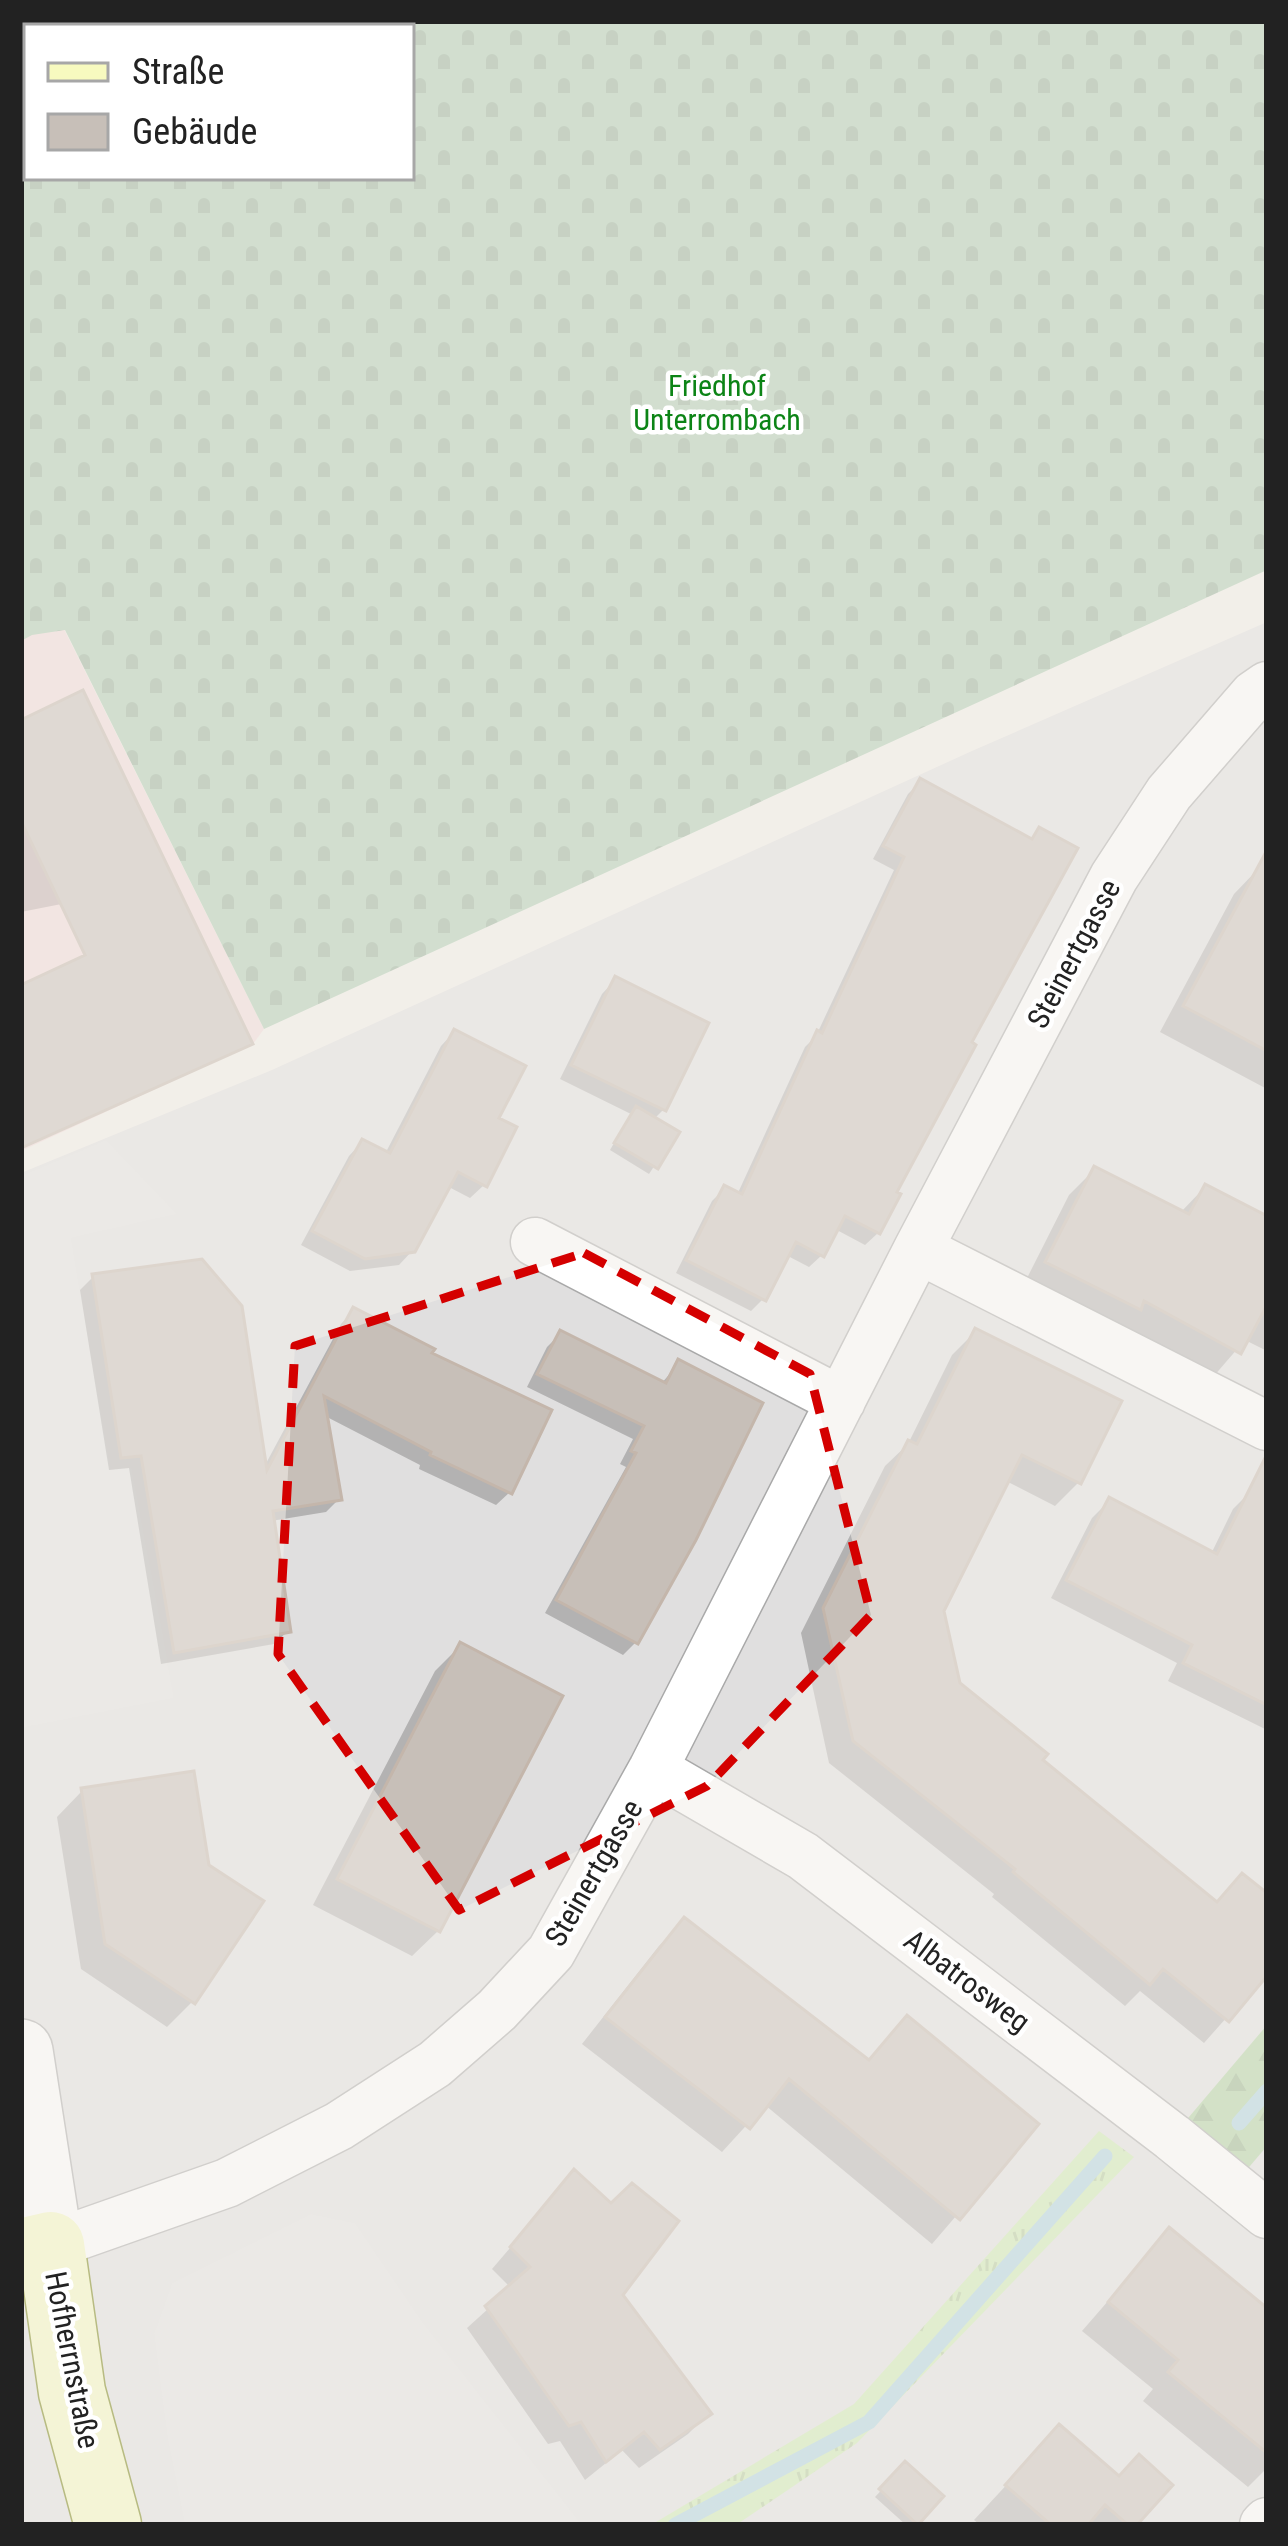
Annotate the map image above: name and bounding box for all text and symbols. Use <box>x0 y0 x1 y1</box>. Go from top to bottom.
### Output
legend <box>24 24 414 180</box>
text: Straße <box>132 51 225 93</box>
text: Gebäude <box>132 111 257 153</box>
park label: Friedhof Unterrombach <box>633 368 801 437</box>
street label: Steinertgasse <box>1020 873 1127 1034</box>
street label: Steinertgasse <box>538 1793 650 1952</box>
street label: Albatrosweg <box>898 1922 1037 2039</box>
street label: Hofherrnstraße <box>38 2268 107 2451</box>

